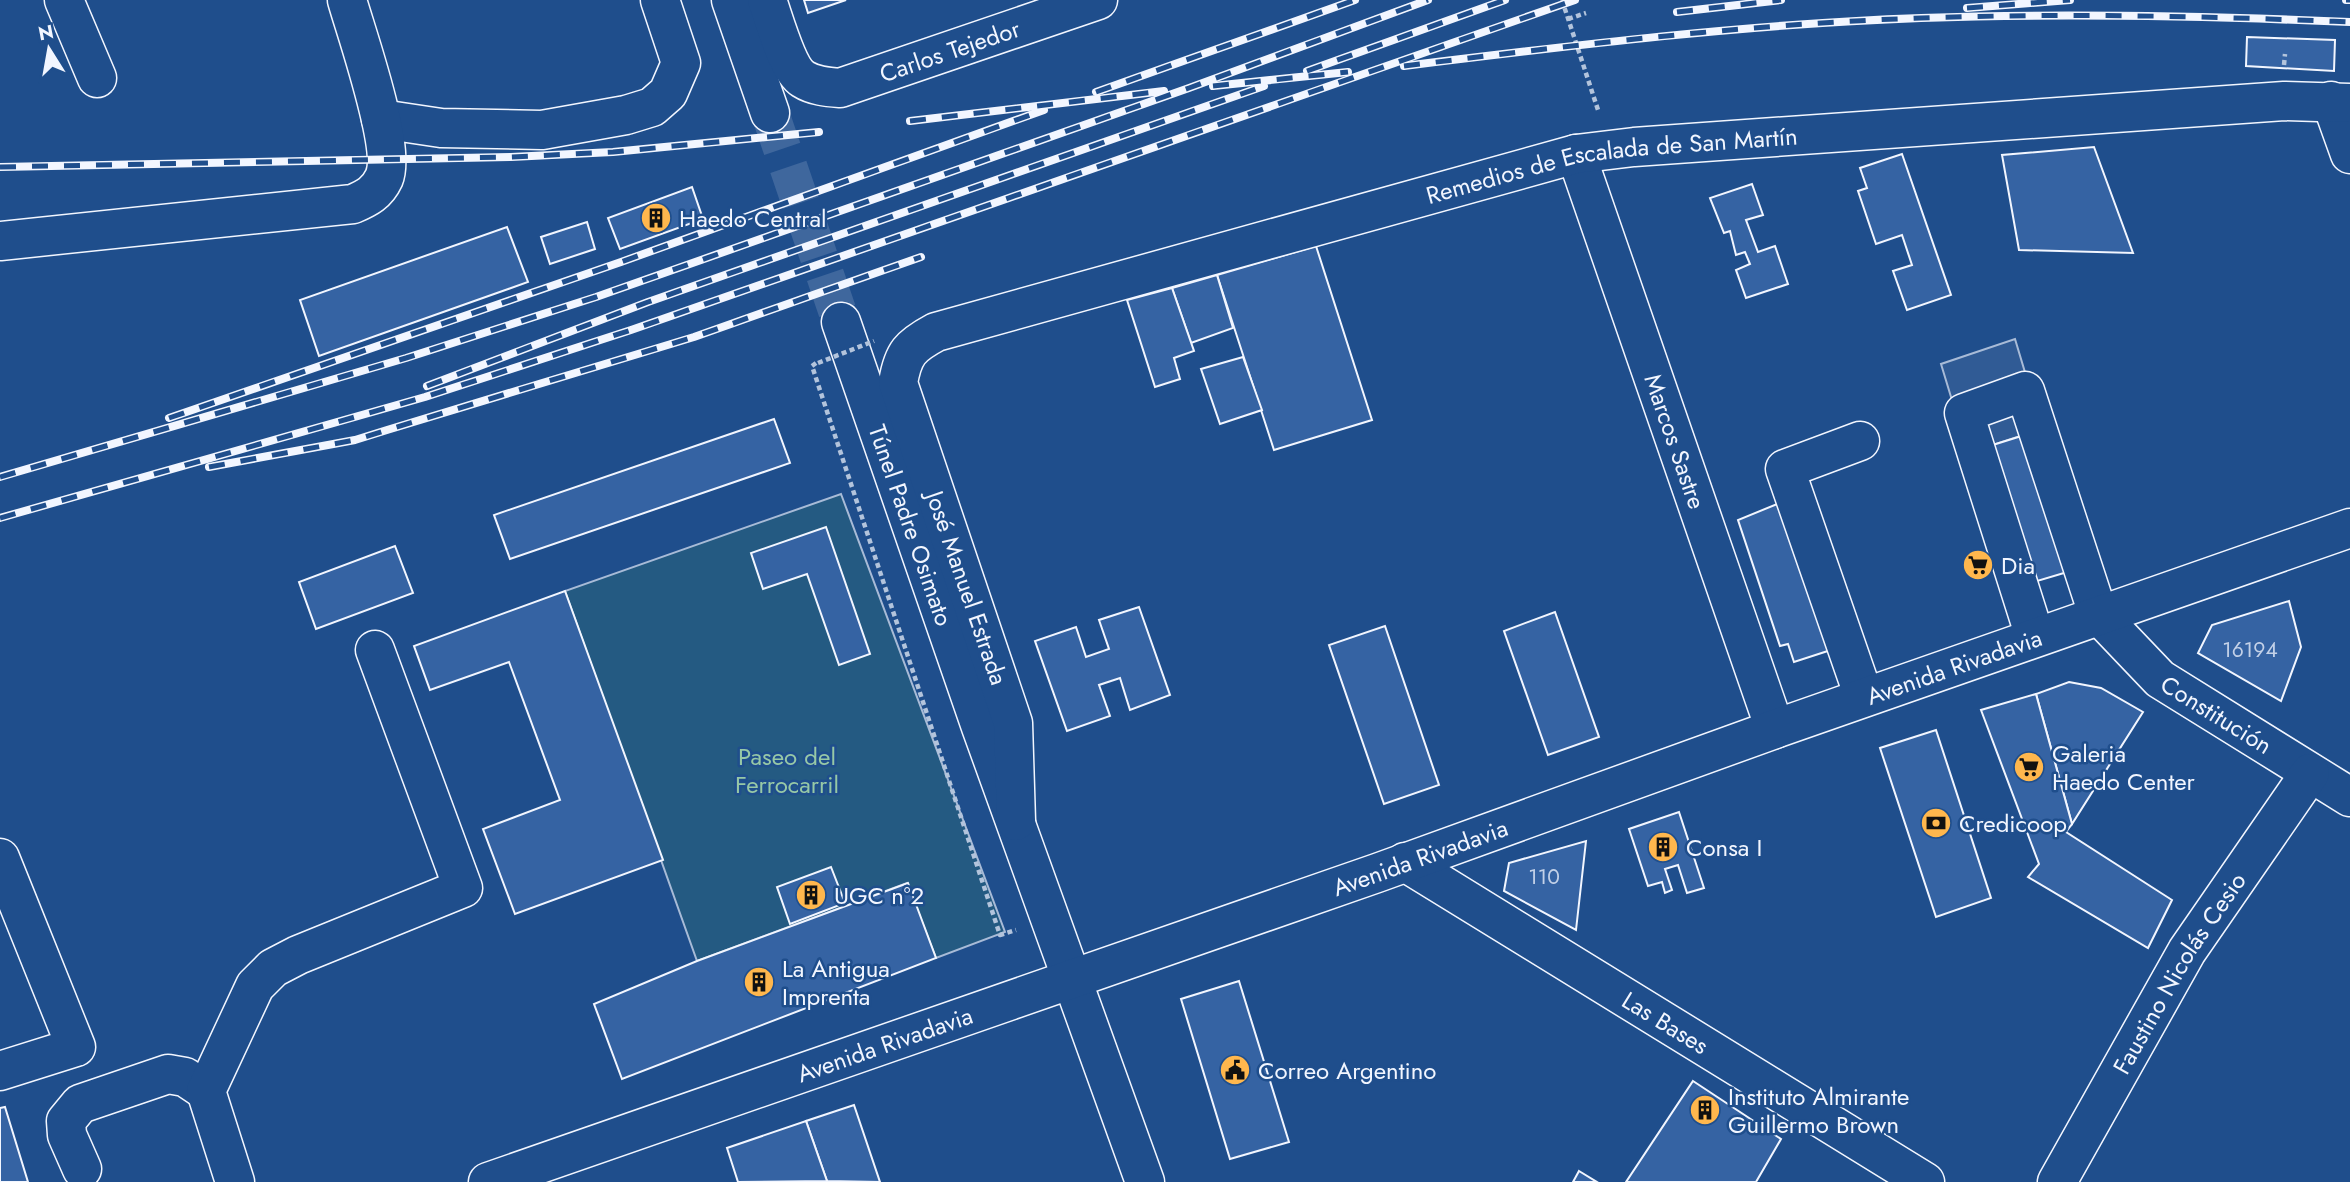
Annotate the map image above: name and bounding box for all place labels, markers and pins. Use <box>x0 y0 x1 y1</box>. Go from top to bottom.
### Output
building icon: Haedo Central <box>639 201 673 235</box>
place label: Haedo Central <box>679 201 827 236</box>
supermarket icon: Dia <box>1961 548 1995 582</box>
place label: Dia <box>2001 548 2035 583</box>
place label: Galeria Haedo Center <box>2052 736 2196 799</box>
supermarket icon: Galeria Haedo Center <box>2012 750 2046 784</box>
bank icon: Credicoop <box>1919 806 1953 840</box>
place label: Credicoop <box>1959 806 2067 841</box>
building icon: Consa I <box>1646 830 1680 864</box>
place label: Consa I <box>1686 830 1762 865</box>
building icon: UGC n°2 <box>794 878 828 912</box>
place label: UGC n°2 <box>834 878 924 913</box>
place label: La Antigua Imprenta <box>782 951 890 1014</box>
building icon: La Antigua Imprenta <box>742 965 776 999</box>
public building icon: Correo Argentino <box>1218 1053 1252 1087</box>
place label: Correo Argentino <box>1258 1053 1436 1088</box>
place label: Instituto Almirante Guillermo Brown <box>1728 1079 1909 1142</box>
building icon: Instituto Almirante Guillermo Brown <box>1688 1093 1722 1127</box>

